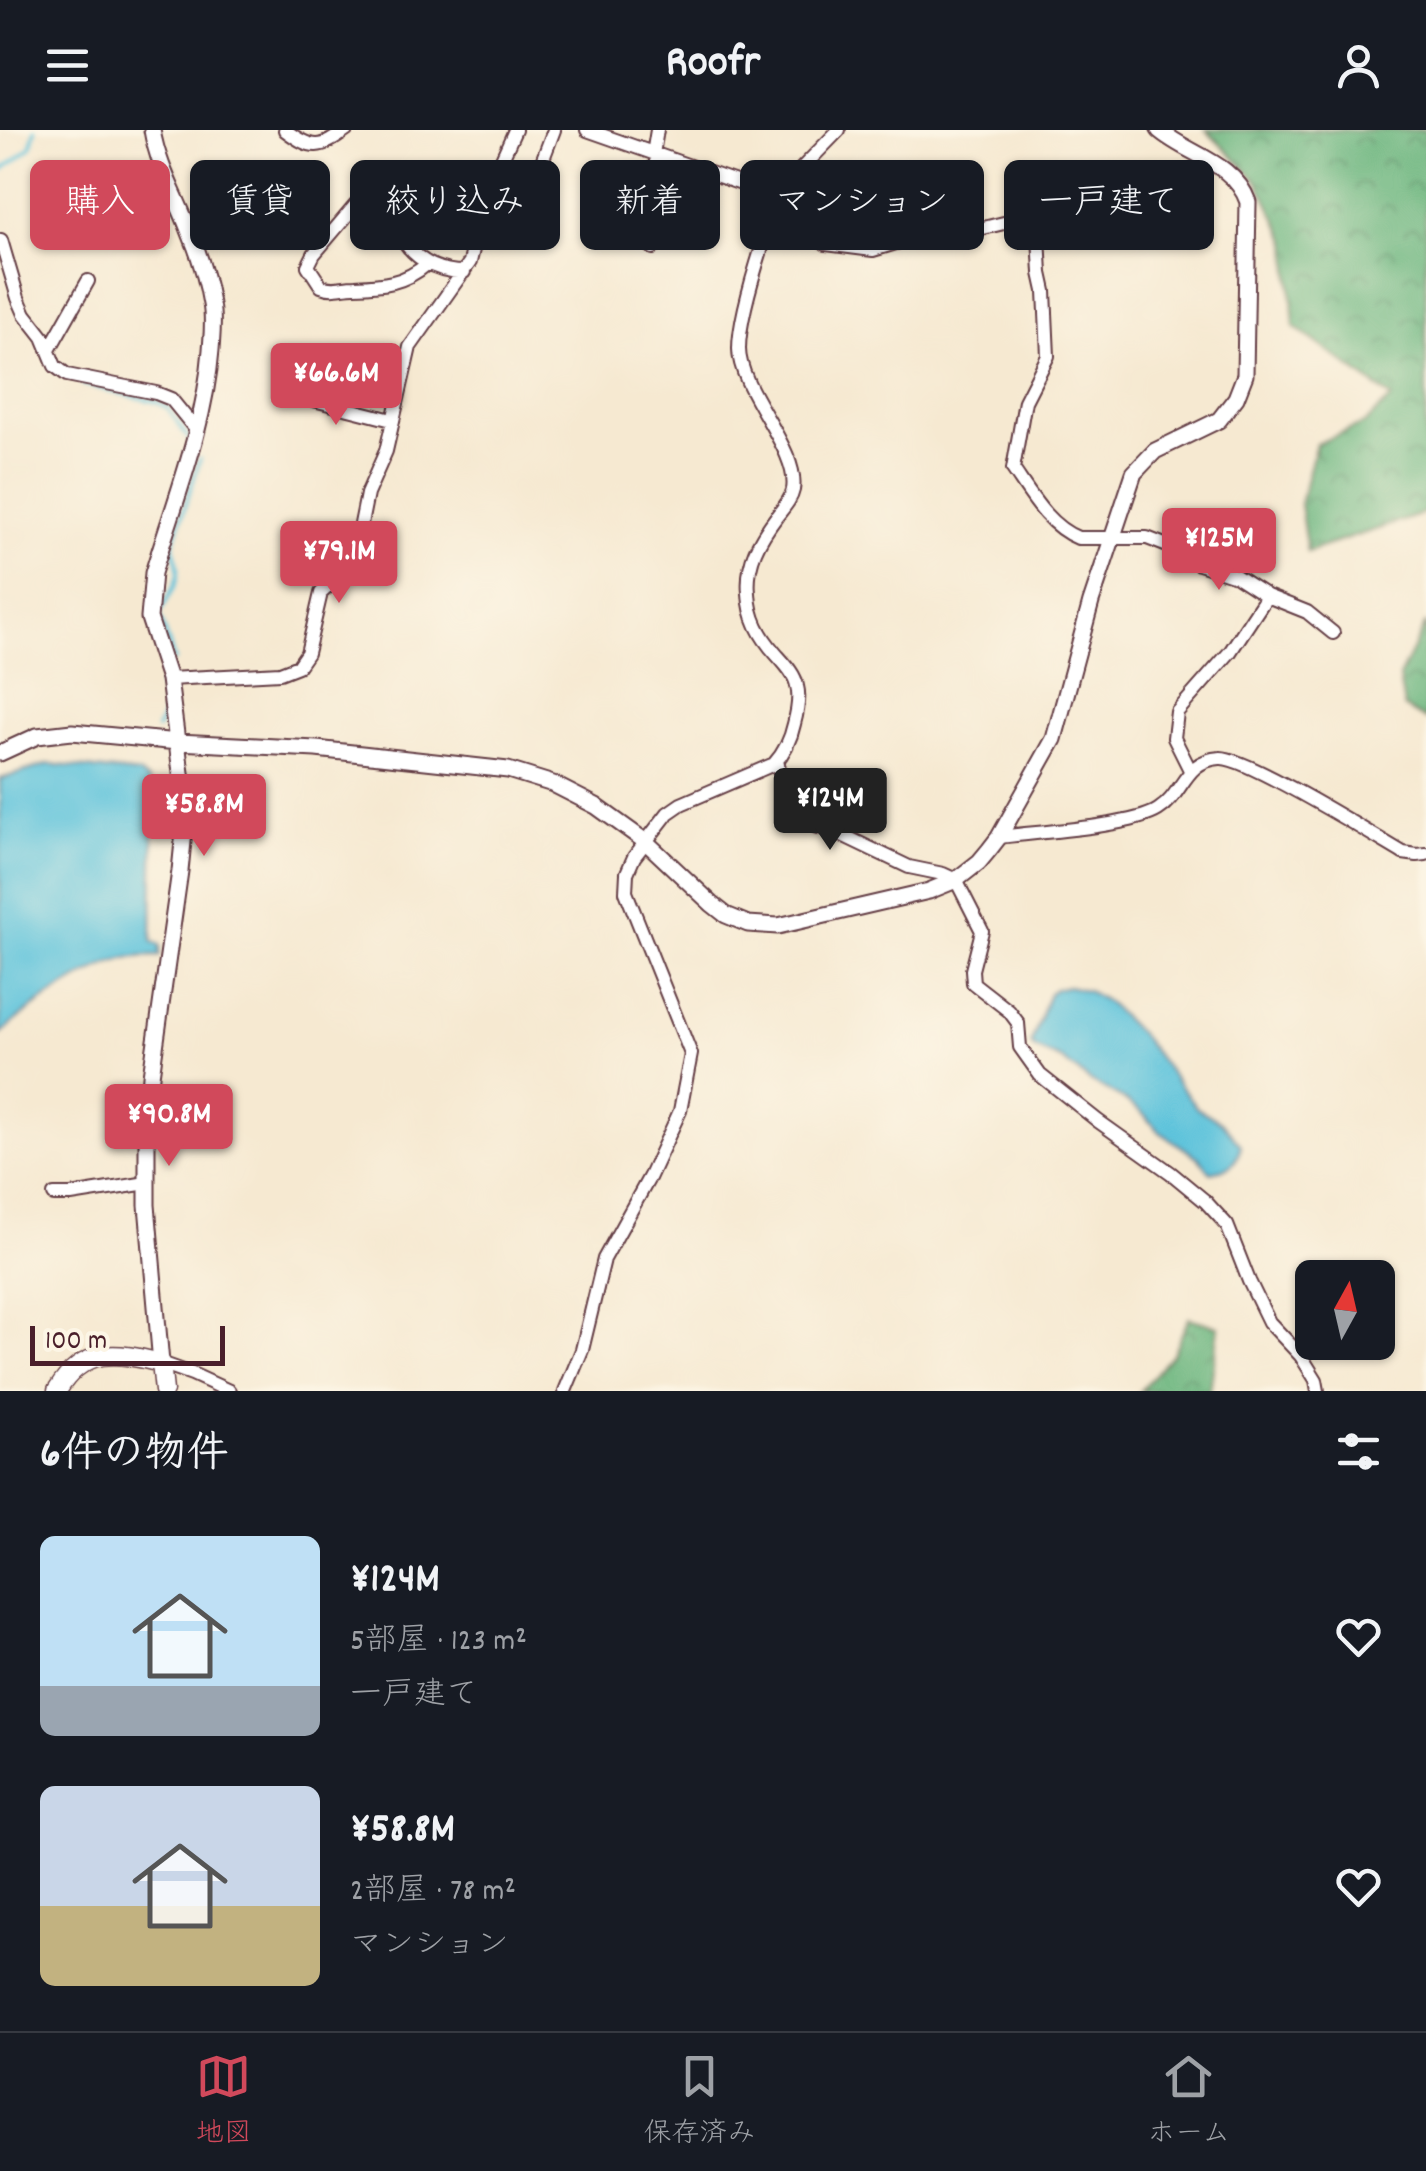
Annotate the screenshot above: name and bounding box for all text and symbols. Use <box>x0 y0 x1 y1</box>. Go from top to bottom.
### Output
text: Roofr <box>666 33 760 97</box>
icon: menu <box>40 38 95 93</box>
icon: person <box>1331 38 1386 93</box>
chip: 購入 <box>30 160 170 250</box>
chip: 賃貸 <box>190 160 330 250</box>
chip: 絞り込み <box>350 160 560 250</box>
chip: 新着 <box>580 160 720 250</box>
chip: マンション <box>740 160 984 250</box>
chip: 一戸建て <box>1004 160 1214 250</box>
pin: ¥66.6M <box>255 343 417 428</box>
text: ¥66.6M <box>293 352 379 398</box>
pin: ¥125M <box>1149 508 1289 593</box>
text: ¥125M <box>1184 517 1254 563</box>
pin: ¥79.1M <box>258 521 420 606</box>
text: ¥79.1M <box>302 530 376 576</box>
pin: ¥124M <box>760 768 900 853</box>
pin: ¥58.8M <box>123 774 285 859</box>
text: ¥124M <box>796 777 864 823</box>
text: ¥58.8M <box>164 783 244 829</box>
pin: ¥90.8M <box>88 1084 250 1169</box>
text: ¥90.8M <box>127 1093 211 1139</box>
north arrow <box>1295 1260 1395 1360</box>
map controls <box>1295 1260 1395 1360</box>
scale bar <box>30 1321 225 1366</box>
text: 100 m <box>45 1323 107 1363</box>
icon: filters <box>1331 1424 1386 1479</box>
text: 6件の物件 <box>40 1427 229 1487</box>
text: ¥124M <box>350 1552 440 1612</box>
icon: home <box>120 1576 240 1696</box>
icon: heart <box>1331 1609 1386 1664</box>
text: 5部屋 · 123 m² <box>350 1620 527 1666</box>
text: 一戸建て <box>350 1674 478 1720</box>
text: ¥58.8M <box>350 1802 455 1862</box>
icon: home <box>120 1826 240 1946</box>
icon: heart <box>1331 1859 1386 1914</box>
text: 2部屋 · 78 m² <box>350 1870 516 1916</box>
text: マンション <box>350 1924 509 1970</box>
tab: 地図 <box>196 2049 252 2156</box>
tab: 保存済み <box>644 2049 756 2156</box>
tab: ホーム <box>1147 2049 1230 2156</box>

